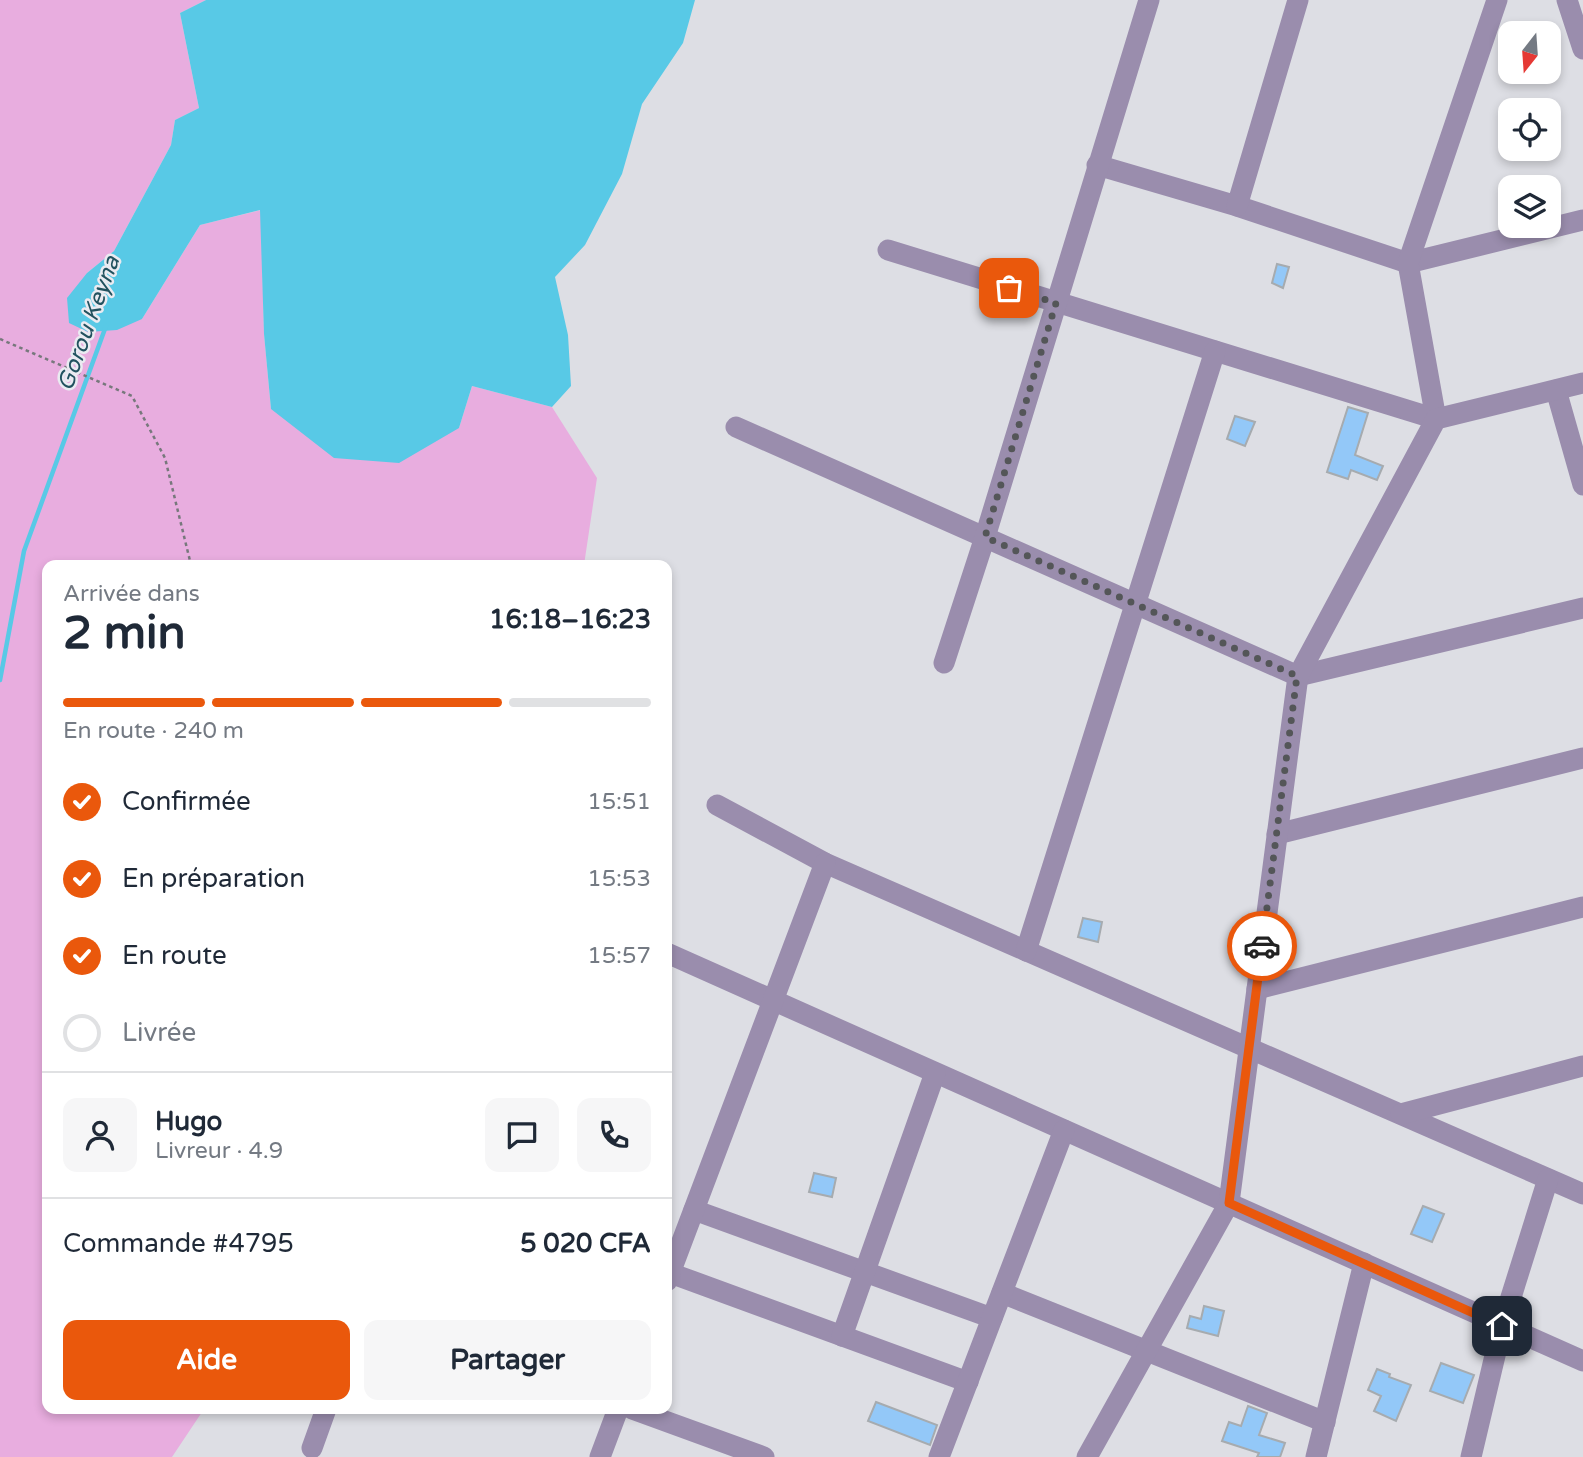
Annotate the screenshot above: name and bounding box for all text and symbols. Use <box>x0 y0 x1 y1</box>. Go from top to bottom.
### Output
north arrow <box>1498 21 1561 84</box>
map controls <box>1498 21 1561 238</box>
button: locate <box>1498 98 1561 161</box>
button: layers <box>1498 175 1561 238</box>
water label: Gorou Keyna <box>52 251 127 395</box>
pin <box>979 258 1039 318</box>
icon: bag <box>990 269 1028 307</box>
text: Arrivée dans <box>63 580 200 608</box>
text: 16:18–16:23 <box>489 604 651 635</box>
text: 2 min <box>63 606 186 661</box>
text: En route · 240 m <box>63 717 244 745</box>
icon: check <box>63 783 101 821</box>
text: Confirmée <box>122 786 251 817</box>
text: 15:51 <box>587 788 651 816</box>
icon: check <box>63 860 101 898</box>
text: En préparation <box>122 863 305 894</box>
text: 15:53 <box>587 865 651 893</box>
courier <box>1227 911 1297 981</box>
icon: car <box>1243 927 1281 965</box>
icon: check <box>63 937 101 975</box>
text: En route <box>122 940 227 971</box>
text: 15:57 <box>587 942 651 970</box>
text: Livrée <box>122 1017 196 1048</box>
button: person <box>63 1098 137 1172</box>
button: chat <box>485 1098 559 1172</box>
button: phone <box>577 1098 651 1172</box>
text: Hugo <box>155 1106 222 1137</box>
text: Livreur · 4.9 <box>155 1137 283 1165</box>
text: Commande #4795 <box>63 1228 294 1259</box>
text: 5 020 CFA <box>520 1228 651 1259</box>
pin <box>1472 1296 1532 1356</box>
icon: home <box>1483 1307 1521 1345</box>
button: Aide <box>63 1320 350 1400</box>
button: Partager <box>364 1320 651 1400</box>

